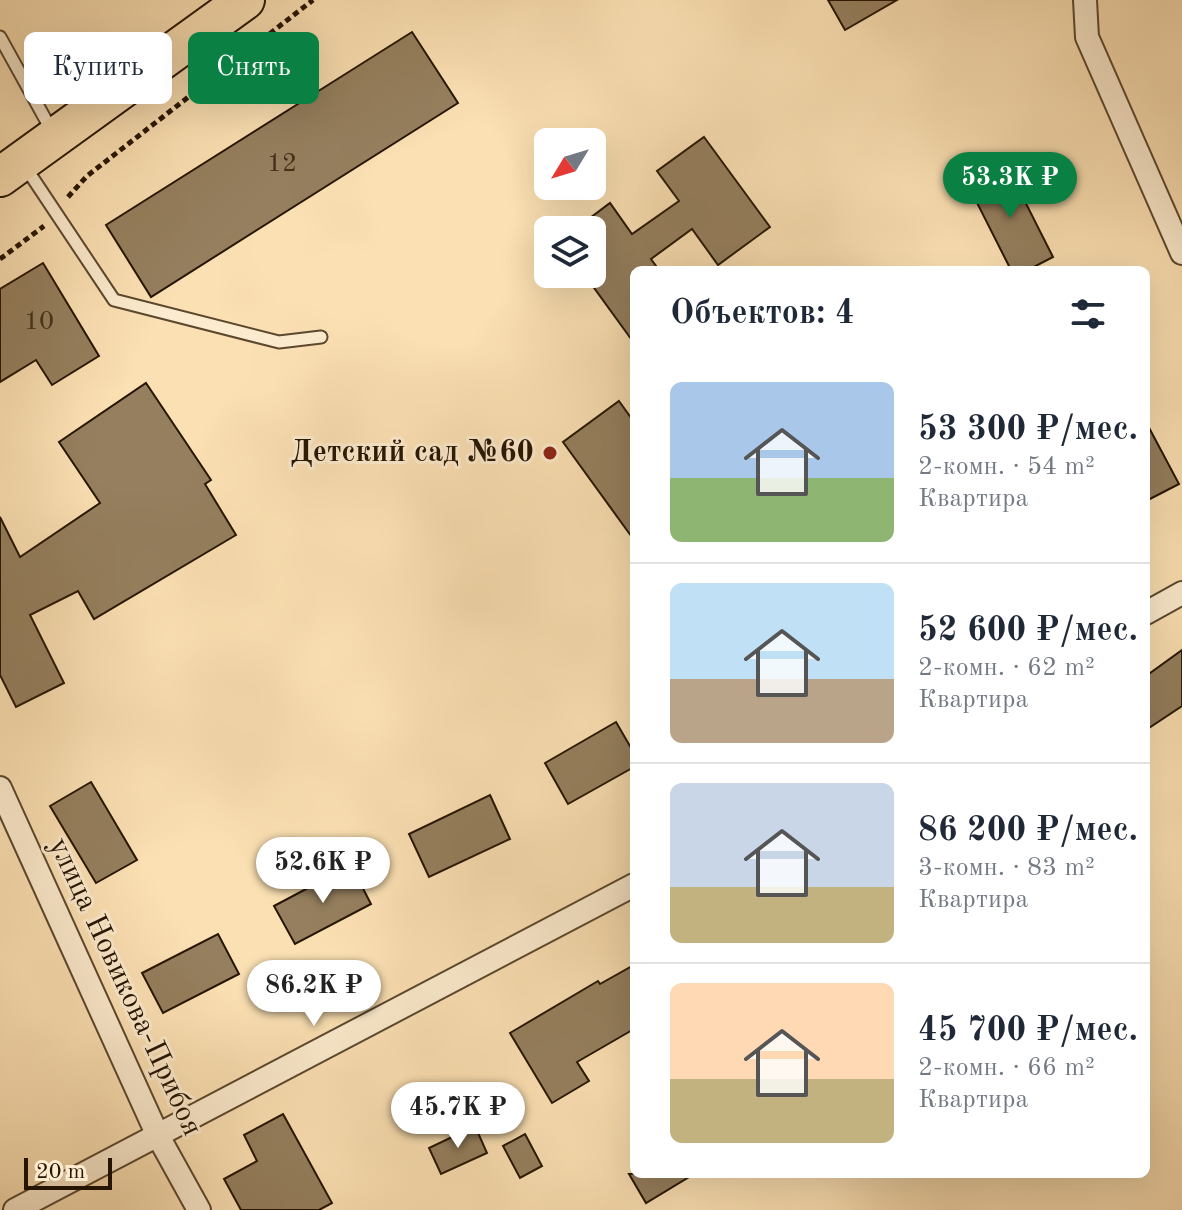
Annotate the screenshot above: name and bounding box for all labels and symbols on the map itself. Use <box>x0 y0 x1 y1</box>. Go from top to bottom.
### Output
north arrow <box>534 128 606 200</box>
house number: 12 <box>267 151 297 177</box>
pin: 53.3K ₽ <box>936 152 1084 220</box>
house number: 10 <box>24 309 54 335</box>
place label: Детский сад №60 <box>291 438 534 468</box>
marker: Детский сад №60 <box>541 444 559 462</box>
street label: улица Новикова-Прибоя <box>43 833 207 1141</box>
pin: 52.6K ₽ <box>249 837 397 905</box>
pin: 86.2K ₽ <box>240 960 388 1028</box>
pin: 45.7K ₽ <box>384 1082 532 1150</box>
scale bar <box>24 1154 112 1190</box>

